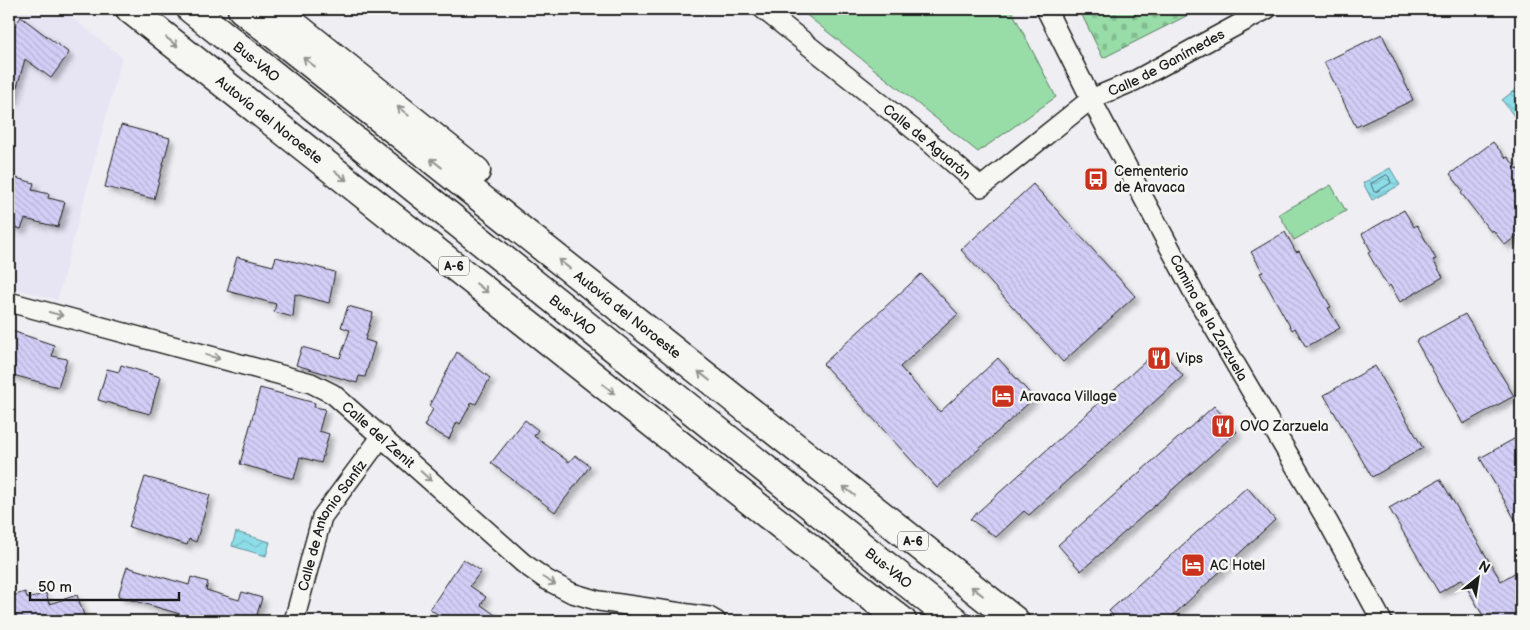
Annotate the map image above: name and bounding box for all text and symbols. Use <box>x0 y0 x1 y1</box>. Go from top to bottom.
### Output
street label: Calle de Ganímedes <box>1106 26 1228 100</box>
one-way arrow <box>165 37 178 48</box>
street label: Bus-VAO <box>229 38 283 86</box>
one-way arrow <box>303 57 316 68</box>
street label: Autovía del Noroeste <box>212 72 326 168</box>
street label: Calle de Aguarón <box>880 100 974 183</box>
one-way arrow <box>396 106 409 117</box>
one-way arrow <box>430 158 443 169</box>
place label: Cementerio de Aravaca <box>1114 163 1189 196</box>
bus stop icon: Cementerio de Aravaca <box>1083 166 1109 192</box>
one-way arrow <box>334 170 347 181</box>
street label: Camino de la Zarzuela <box>1166 252 1251 384</box>
road number: A-6 <box>439 256 469 276</box>
one-way arrow <box>557 259 570 270</box>
street label: Autovía del Noroeste <box>571 267 684 362</box>
one-way arrow <box>475 282 488 293</box>
street label: Bus-VAO <box>546 291 599 339</box>
one-way arrow <box>47 310 63 320</box>
restaurant icon: Vips <box>1146 345 1172 371</box>
place label: Vips <box>1176 350 1203 367</box>
one-way arrow <box>204 352 220 362</box>
one-way arrow <box>698 371 711 382</box>
hotel icon: Aravaca Village <box>990 383 1016 409</box>
one-way arrow <box>602 384 616 394</box>
place label: Aravaca Village <box>1020 388 1117 405</box>
street label: Calle del Zenit <box>338 398 419 472</box>
restaurant icon: OVO Zarzuela <box>1210 413 1236 439</box>
place label: OVO Zarzuela <box>1240 418 1329 435</box>
street label: Calle de Antonio Sanfiz <box>294 457 370 593</box>
one-way arrow <box>419 470 432 482</box>
one-way arrow <box>843 485 856 496</box>
road number: A-6 <box>898 532 928 550</box>
street label: Bus-VAO <box>862 544 916 592</box>
hotel icon: AC Hotel <box>1180 552 1206 578</box>
north arrow <box>1452 552 1502 602</box>
place label: AC Hotel <box>1210 557 1265 574</box>
text: N <box>1475 557 1493 577</box>
scale bar <box>30 570 179 602</box>
one-way arrow <box>542 576 556 586</box>
text: 50 m <box>38 578 72 597</box>
one-way arrow <box>971 586 984 597</box>

